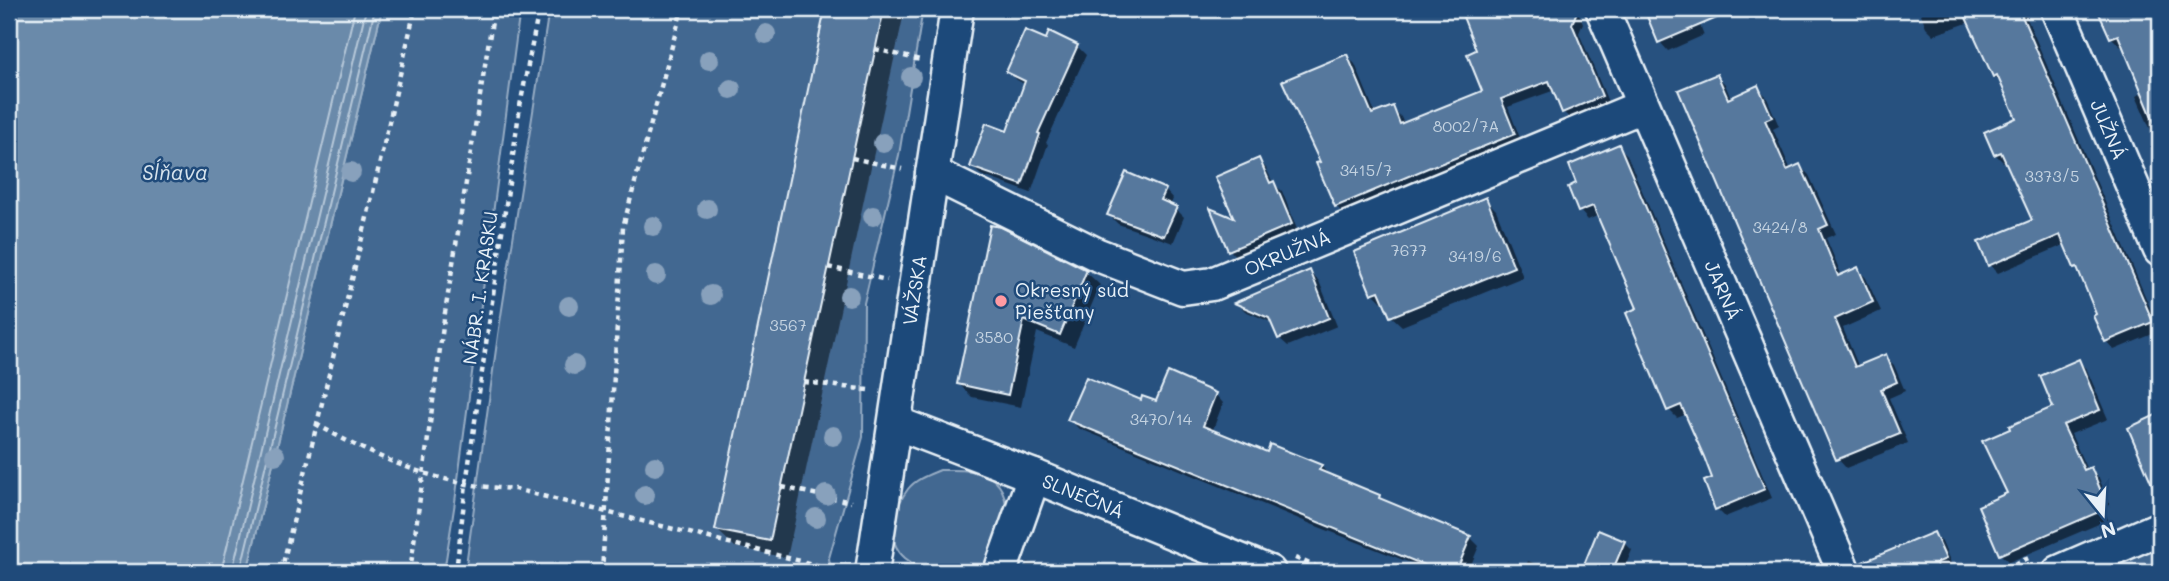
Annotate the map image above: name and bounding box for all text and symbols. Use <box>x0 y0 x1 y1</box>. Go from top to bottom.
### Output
street label: JUŽNÁ <box>2085 95 2133 163</box>
house number: 8002/7A <box>1433 115 1499 136</box>
water label: Sĺňava <box>142 158 208 185</box>
house number: 3415/7 <box>1340 159 1392 180</box>
house number: 3373/5 <box>2025 165 2079 186</box>
street label: NÁBR. I. KRASKU <box>456 210 503 366</box>
house number: 3424/8 <box>1752 216 1808 237</box>
street label: OKRUŽNÁ <box>1240 223 1334 281</box>
house number: 7677 <box>1391 239 1427 260</box>
house number: 3419/6 <box>1448 245 1502 266</box>
street label: VÁŽSKA <box>896 253 932 327</box>
street label: JARNÁ <box>1699 256 1747 324</box>
place label: Okresný súd Piešťany <box>1015 277 1129 324</box>
marker: Okresný súd Piešťany <box>993 293 1009 309</box>
house number: 3567 <box>769 314 807 335</box>
house number: 3580 <box>975 326 1013 347</box>
house number: 3470/14 <box>1130 408 1193 429</box>
street label: SLNEČNÁ <box>1039 468 1128 524</box>
north arrow <box>2068 480 2138 550</box>
text: N <box>2098 517 2119 545</box>

